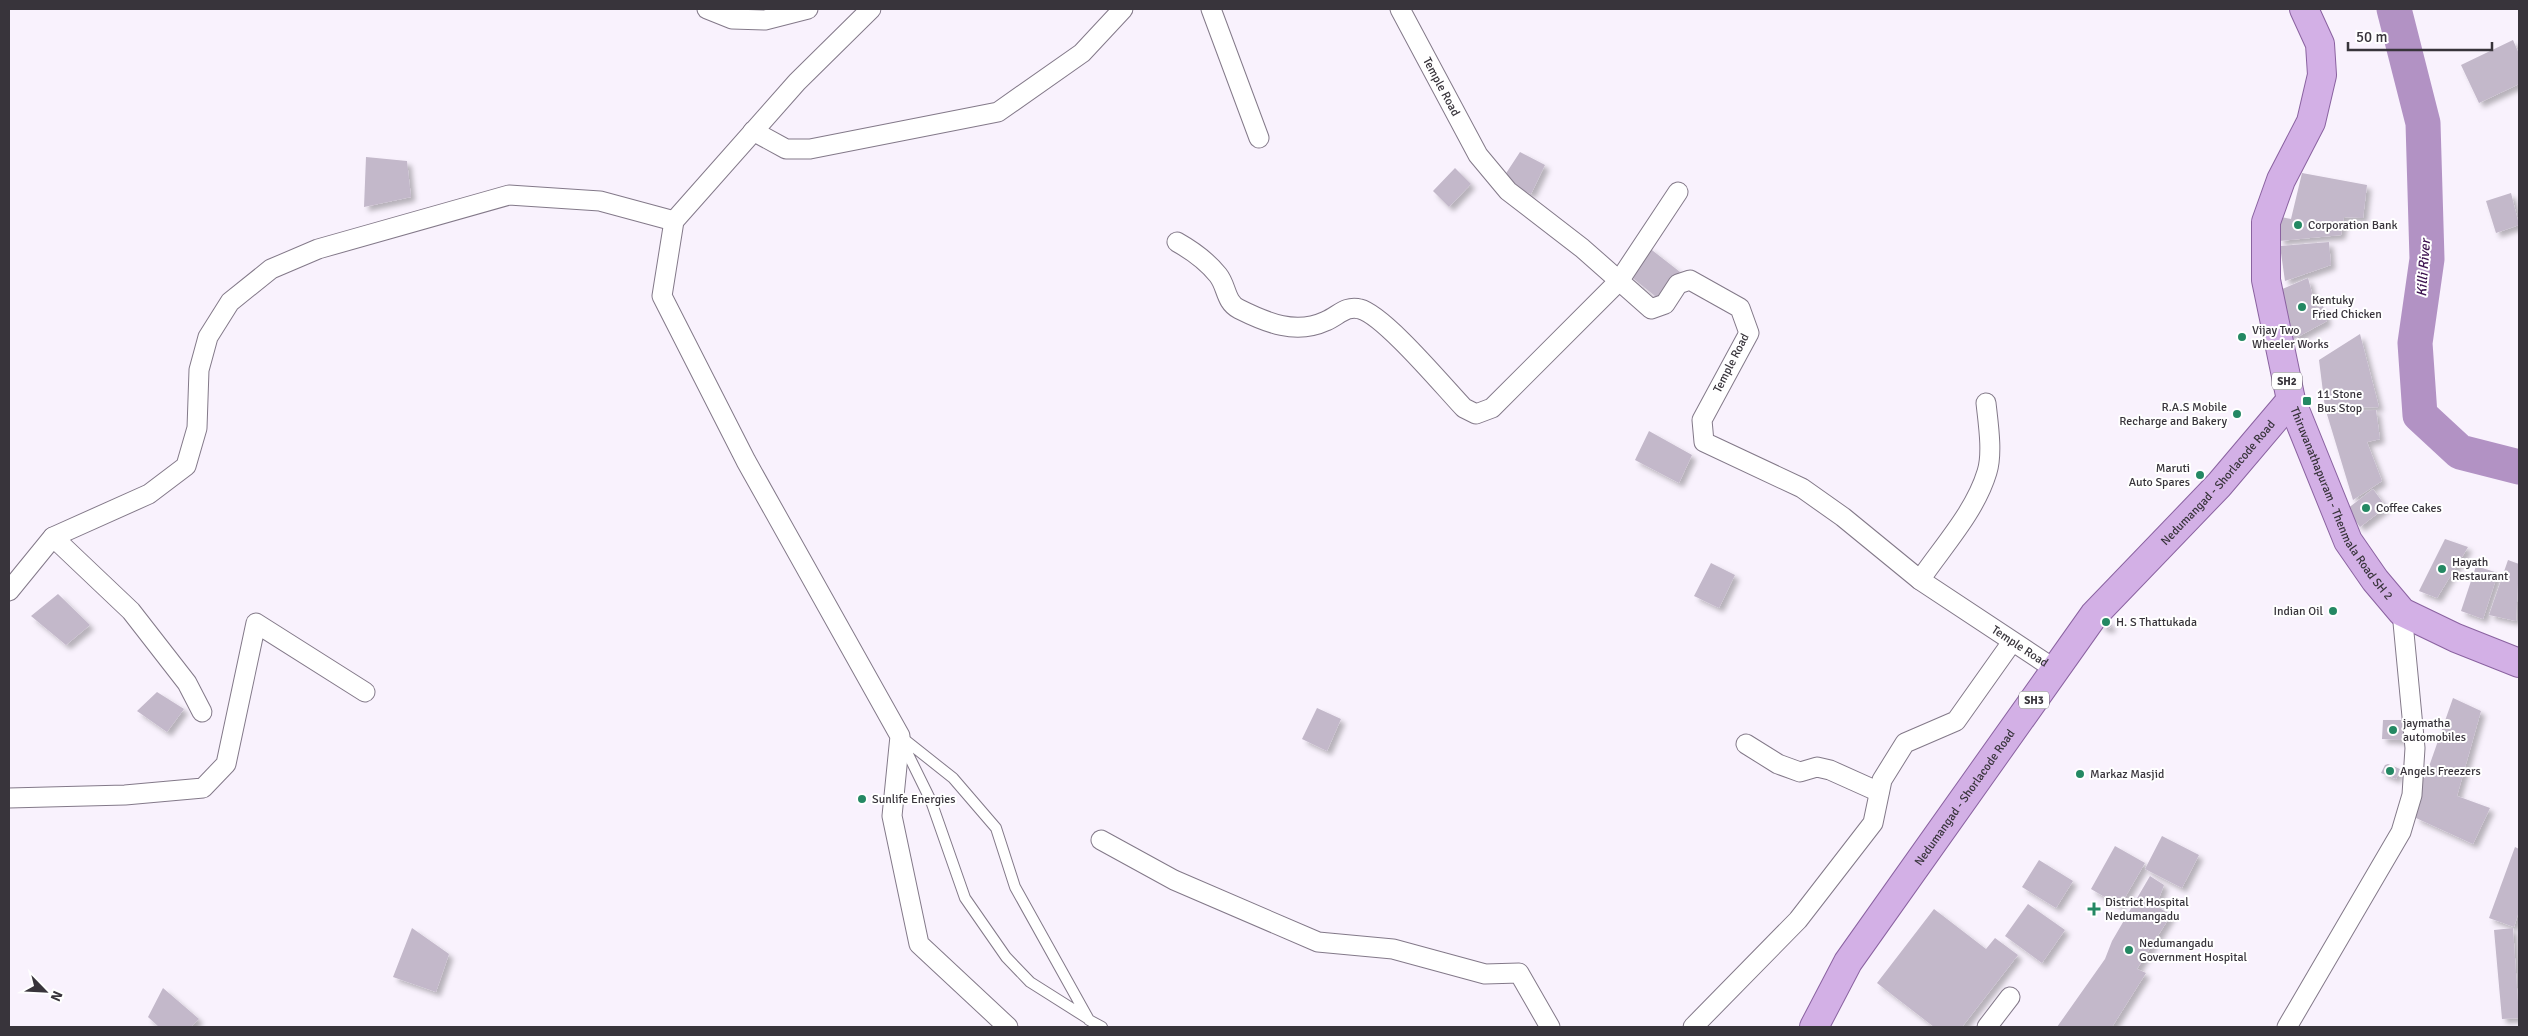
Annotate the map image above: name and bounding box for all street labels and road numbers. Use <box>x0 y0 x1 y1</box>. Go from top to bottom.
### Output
street label: Temple Road <box>1419 55 1463 119</box>
street label: Temple Road <box>1710 331 1753 395</box>
road number: SH2 <box>2272 372 2302 390</box>
street label: Thiruvanathapuram - Thenmala Road SH 2 <box>2287 405 2396 603</box>
street label: Nedumangad - Shorlacode Road <box>2158 417 2279 549</box>
street label: Temple Road <box>1989 622 2051 671</box>
road number: SH3 <box>2019 692 2049 708</box>
street label: Nedumangad - Shorlacode Road <box>1912 727 2018 869</box>

